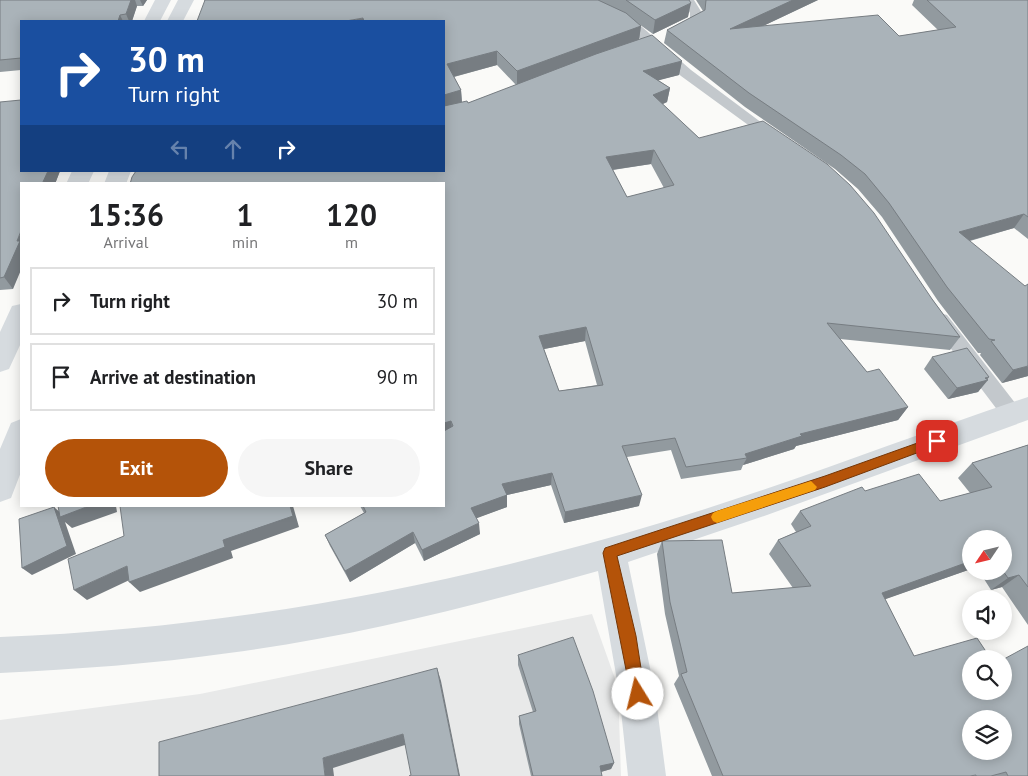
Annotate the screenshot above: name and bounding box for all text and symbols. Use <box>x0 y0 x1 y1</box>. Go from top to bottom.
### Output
text: 30 m <box>128 36 205 82</box>
icon: right <box>45 40 110 105</box>
text: Turn right <box>128 80 220 108</box>
icon: left <box>166 135 194 163</box>
icon: ahead <box>219 135 247 163</box>
icon: right <box>272 135 300 163</box>
text: 15:36 <box>88 195 164 234</box>
text: 1 <box>237 195 254 234</box>
text: 120 <box>326 195 377 234</box>
text: Arrival <box>104 232 148 252</box>
text: min <box>232 232 258 252</box>
text: m <box>345 232 358 252</box>
icon: right <box>47 287 75 315</box>
text: Turn right <box>90 289 170 313</box>
text: 30 m <box>377 289 418 313</box>
icon: arrive <box>47 363 75 391</box>
text: Arrive at destination <box>90 365 256 389</box>
text: 90 m <box>377 365 418 389</box>
pin <box>916 420 958 462</box>
icon: arrive <box>923 427 951 455</box>
button: Exit <box>45 439 228 497</box>
button: Share <box>238 439 420 497</box>
north arrow <box>962 530 1012 580</box>
map controls <box>962 530 1012 760</box>
button: sound <box>962 590 1012 640</box>
button: search <box>962 650 1012 700</box>
position arrow <box>611 667 663 719</box>
button: layers <box>962 710 1012 760</box>

